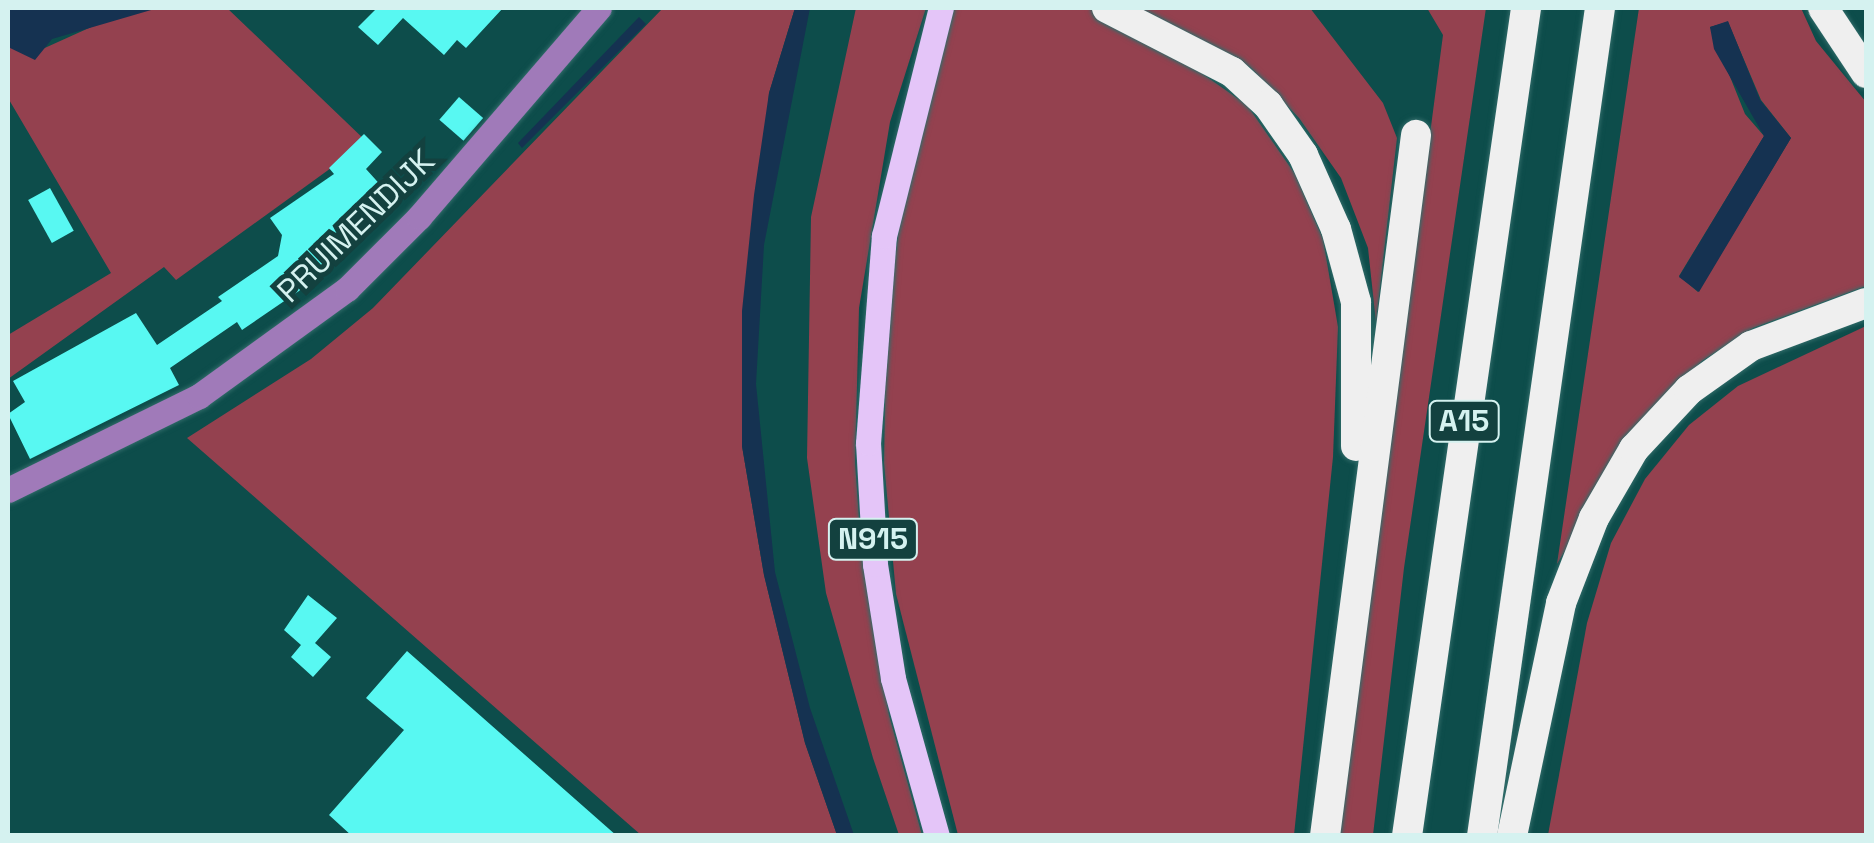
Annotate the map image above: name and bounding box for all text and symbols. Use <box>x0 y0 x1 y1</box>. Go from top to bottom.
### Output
street label: PRUIMENDIJK <box>270 142 442 310</box>
road number: A15 <box>1426 396 1502 446</box>
road number: N915 <box>826 514 920 564</box>

